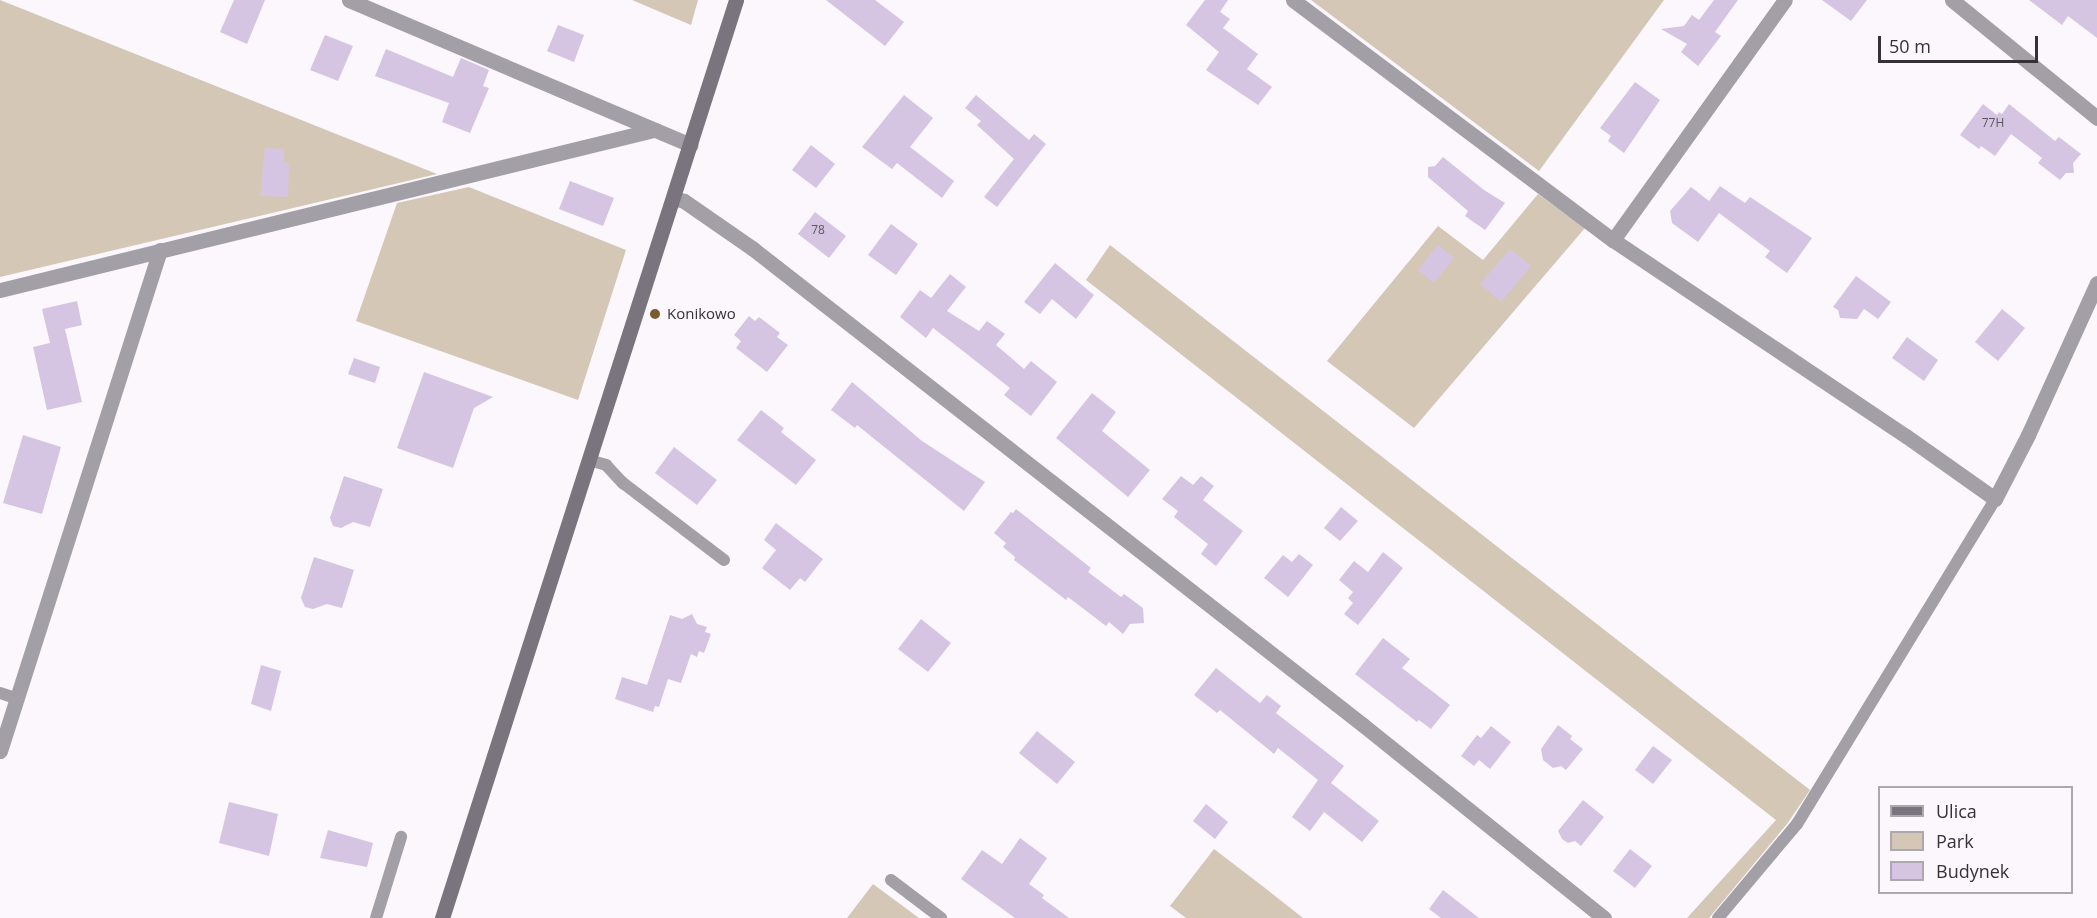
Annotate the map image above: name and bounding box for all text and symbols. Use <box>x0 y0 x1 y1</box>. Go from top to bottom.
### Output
scale bar <box>1881 24 2042 62</box>
text: 50 m <box>1889 34 1931 58</box>
house number: 77H <box>1982 116 2004 130</box>
house number: 78 <box>811 223 825 237</box>
place label: Konikowo <box>667 305 736 323</box>
marker: Konikowo <box>648 307 662 321</box>
legend <box>1878 786 2073 894</box>
text: Ulica <box>1936 799 1977 823</box>
text: Park <box>1936 829 1974 853</box>
text: Budynek <box>1936 859 2009 883</box>

